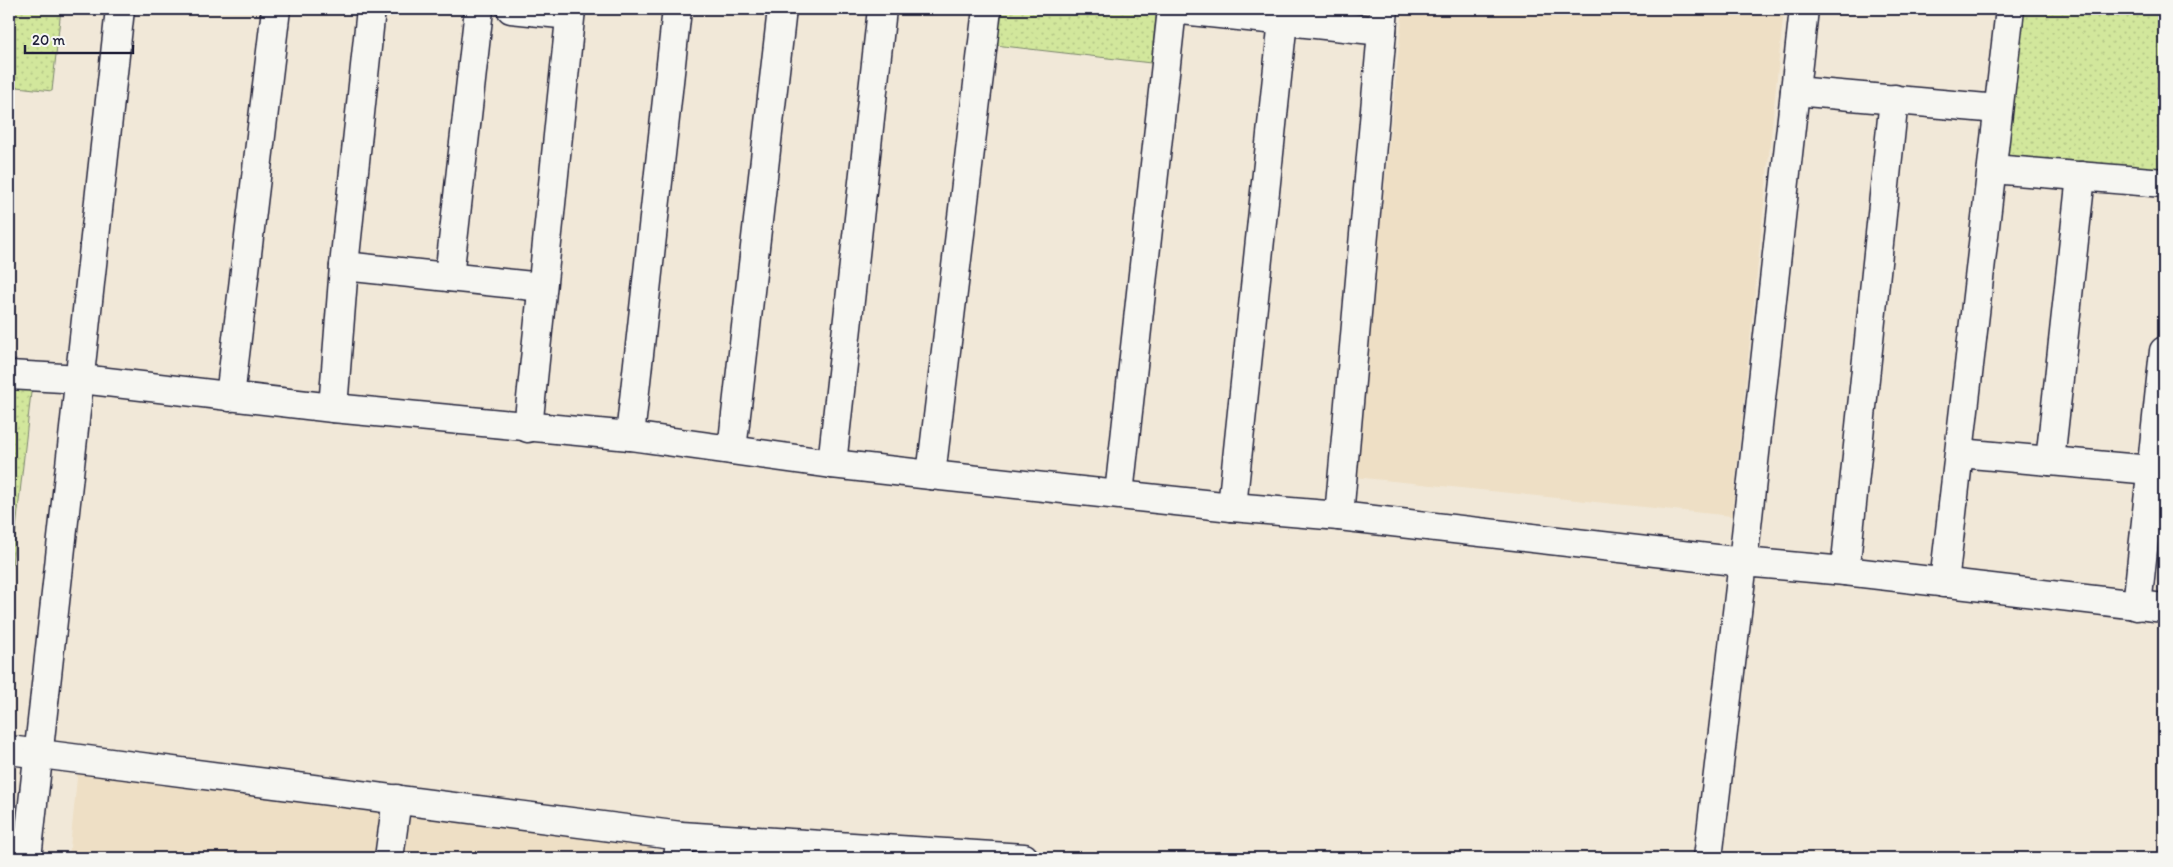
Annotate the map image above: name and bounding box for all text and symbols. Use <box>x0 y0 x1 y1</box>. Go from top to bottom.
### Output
scale bar <box>25 22 132 54</box>
text: 20 m <box>32 31 66 49</box>

